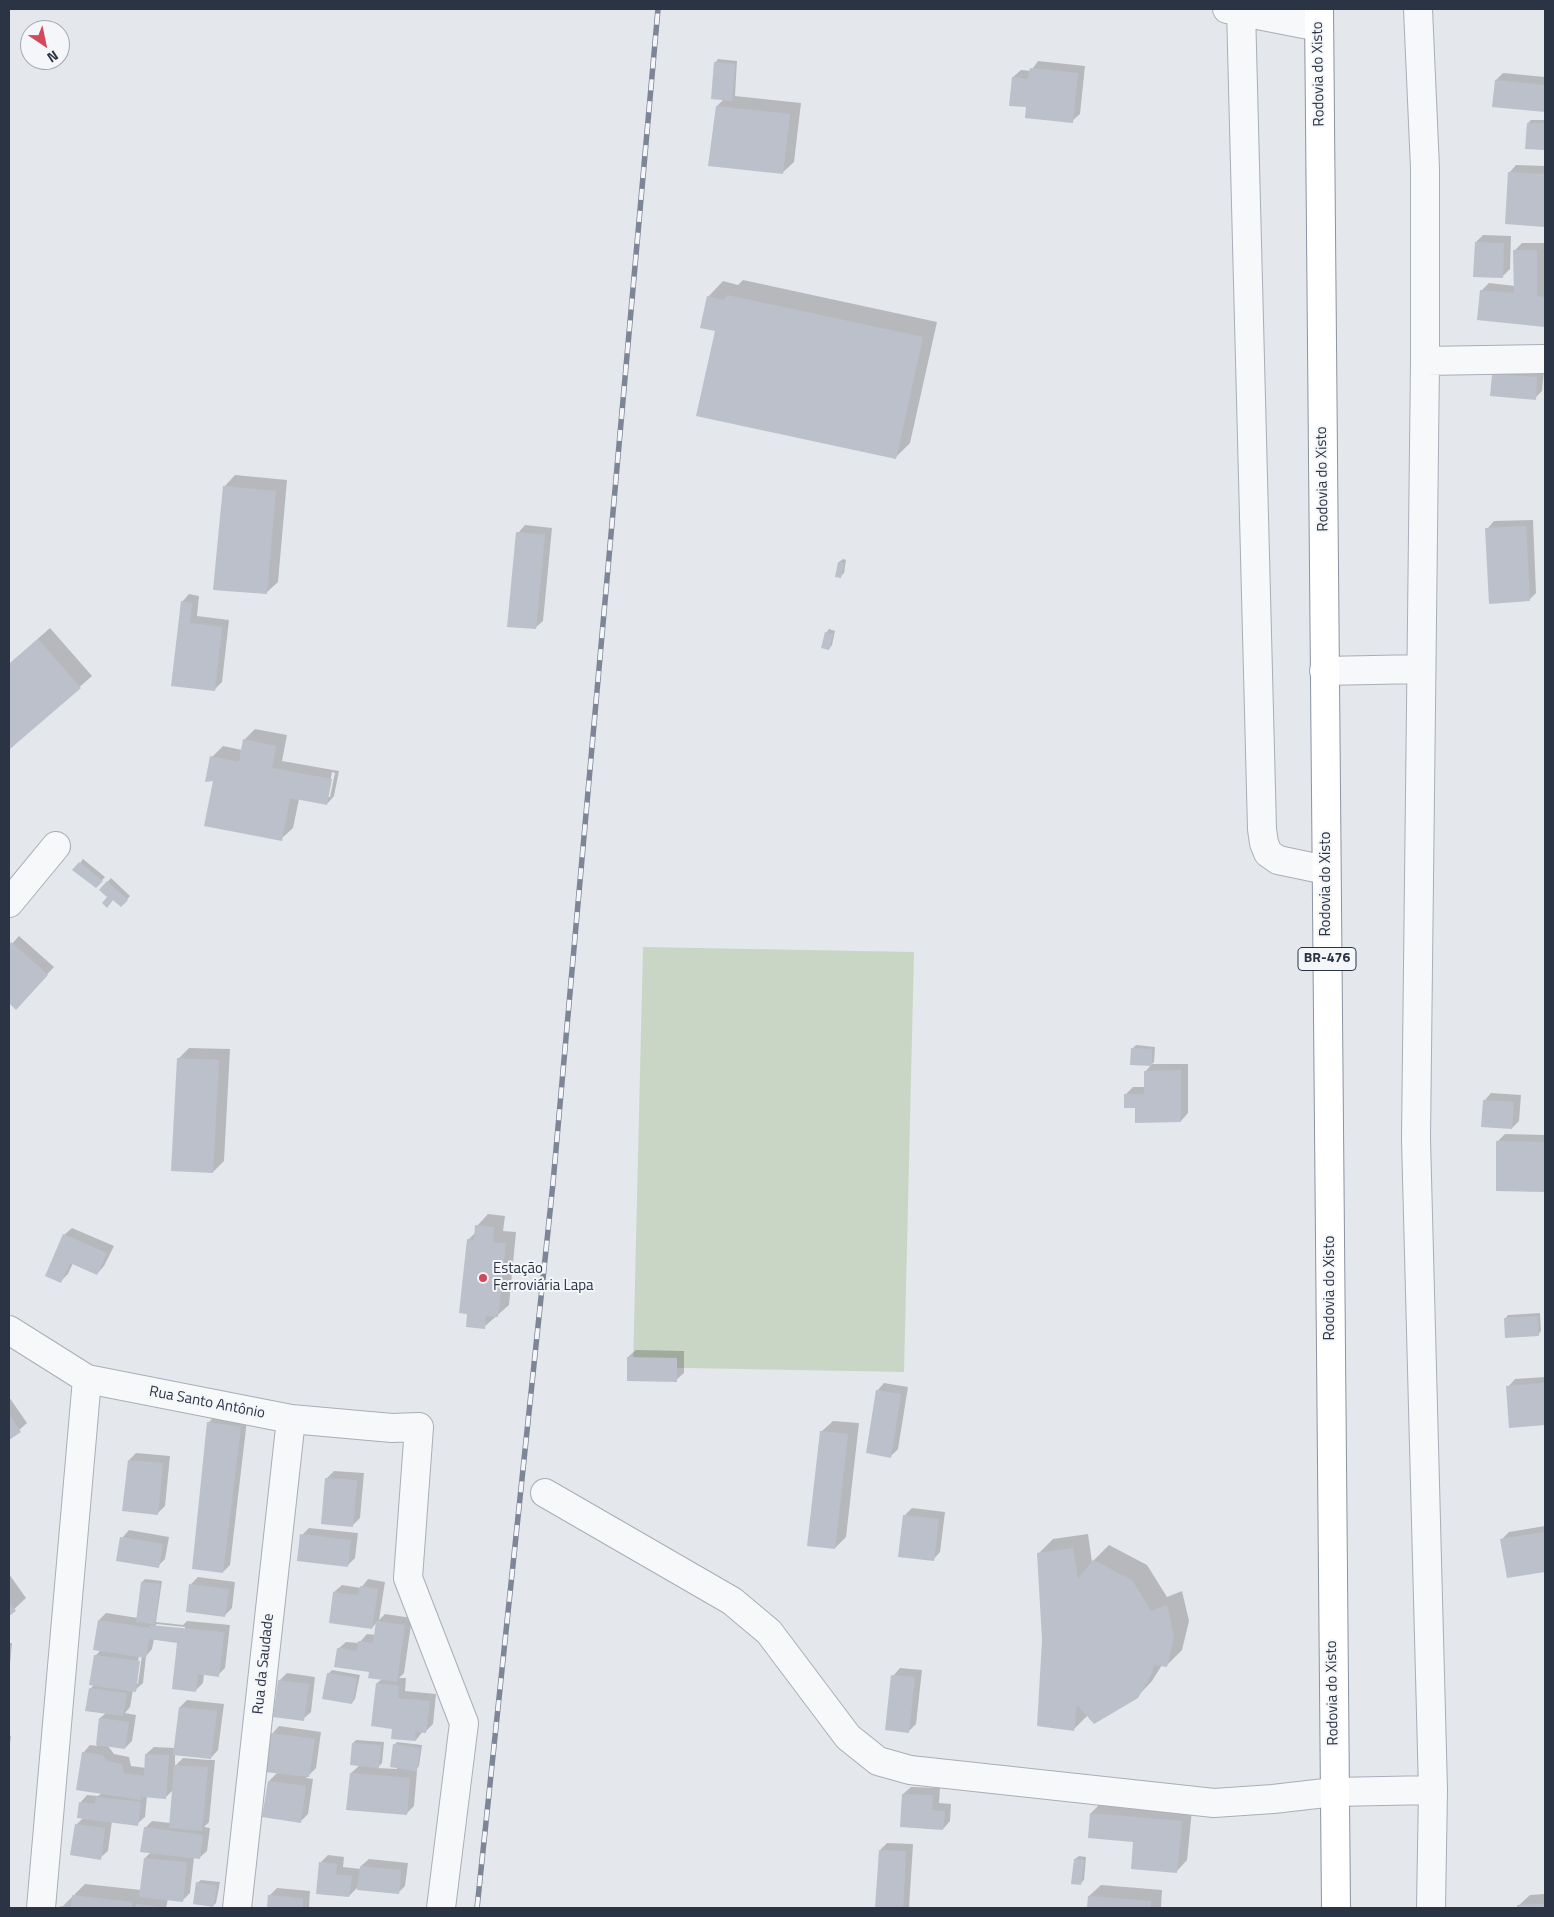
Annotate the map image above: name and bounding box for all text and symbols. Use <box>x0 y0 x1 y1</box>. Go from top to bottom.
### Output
north arrow <box>20 20 70 70</box>
street label: Rodovia do Xisto <box>1309 21 1329 127</box>
text: N <box>43 46 63 68</box>
street label: Rodovia do Xisto <box>1313 426 1333 532</box>
street label: Rodovia do Xisto <box>1317 831 1335 937</box>
road number: BR-476 <box>1298 948 1356 971</box>
street label: Rodovia do Xisto <box>1321 1235 1339 1341</box>
place label: Estação Ferroviária Lapa <box>493 1260 594 1295</box>
marker: Estação Ferroviária Lapa <box>477 1272 489 1284</box>
street label: Rua Santo Antônio <box>148 1383 266 1423</box>
street label: Rua da Saudade <box>250 1613 278 1715</box>
street label: Rodovia do Xisto <box>1323 1640 1343 1746</box>

